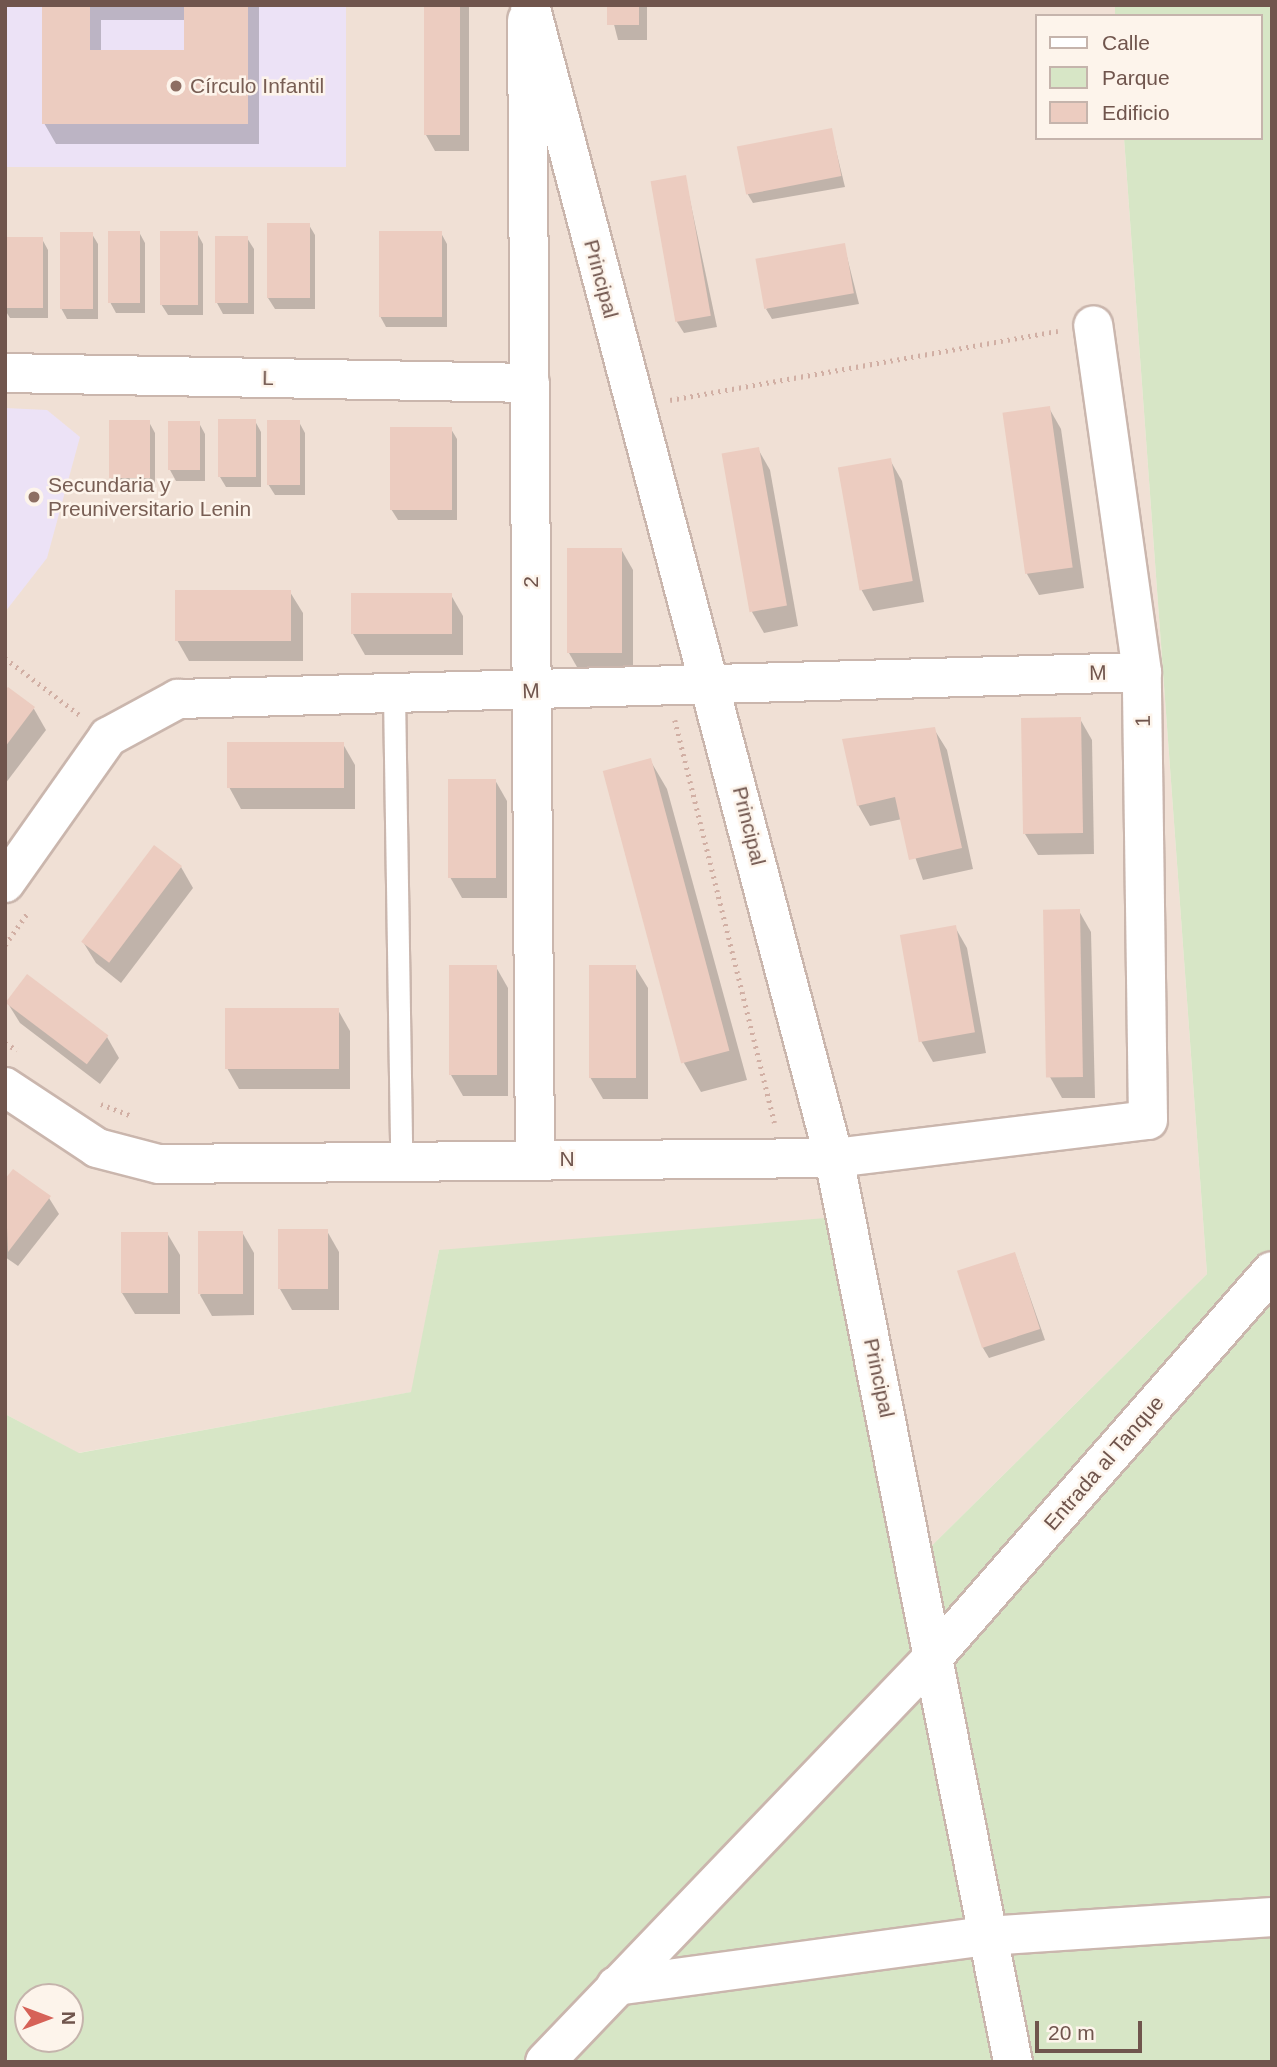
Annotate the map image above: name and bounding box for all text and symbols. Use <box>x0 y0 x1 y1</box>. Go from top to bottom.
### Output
legend <box>1036 14 1263 140</box>
text: Calle <box>1102 31 1150 54</box>
text: Parque <box>1102 66 1170 89</box>
place label: Círculo Infantil <box>190 73 324 99</box>
marker: Círculo Infantil <box>168 78 184 94</box>
text: Edificio <box>1102 101 1170 124</box>
street label: Principal <box>578 237 624 321</box>
street label: L <box>262 365 274 391</box>
place label: Secundaria y Preuniversitario Lenin <box>48 472 251 522</box>
marker: Secundaria y Preuniversitario Lenin <box>26 489 42 505</box>
street label: 2 <box>518 576 544 588</box>
street label: M <box>1089 660 1107 686</box>
street label: M <box>522 678 540 704</box>
street label: 1 <box>1130 715 1156 727</box>
street label: Principal <box>727 784 771 868</box>
street label: N <box>559 1146 575 1172</box>
street label: Principal <box>858 1336 900 1420</box>
street label: Entrada al Tanque <box>1039 1390 1169 1536</box>
north arrow <box>14 1983 84 2053</box>
scale bar <box>1039 2008 1146 2052</box>
text: N <box>58 2011 79 2025</box>
text: 20 m <box>1048 2021 1095 2044</box>

